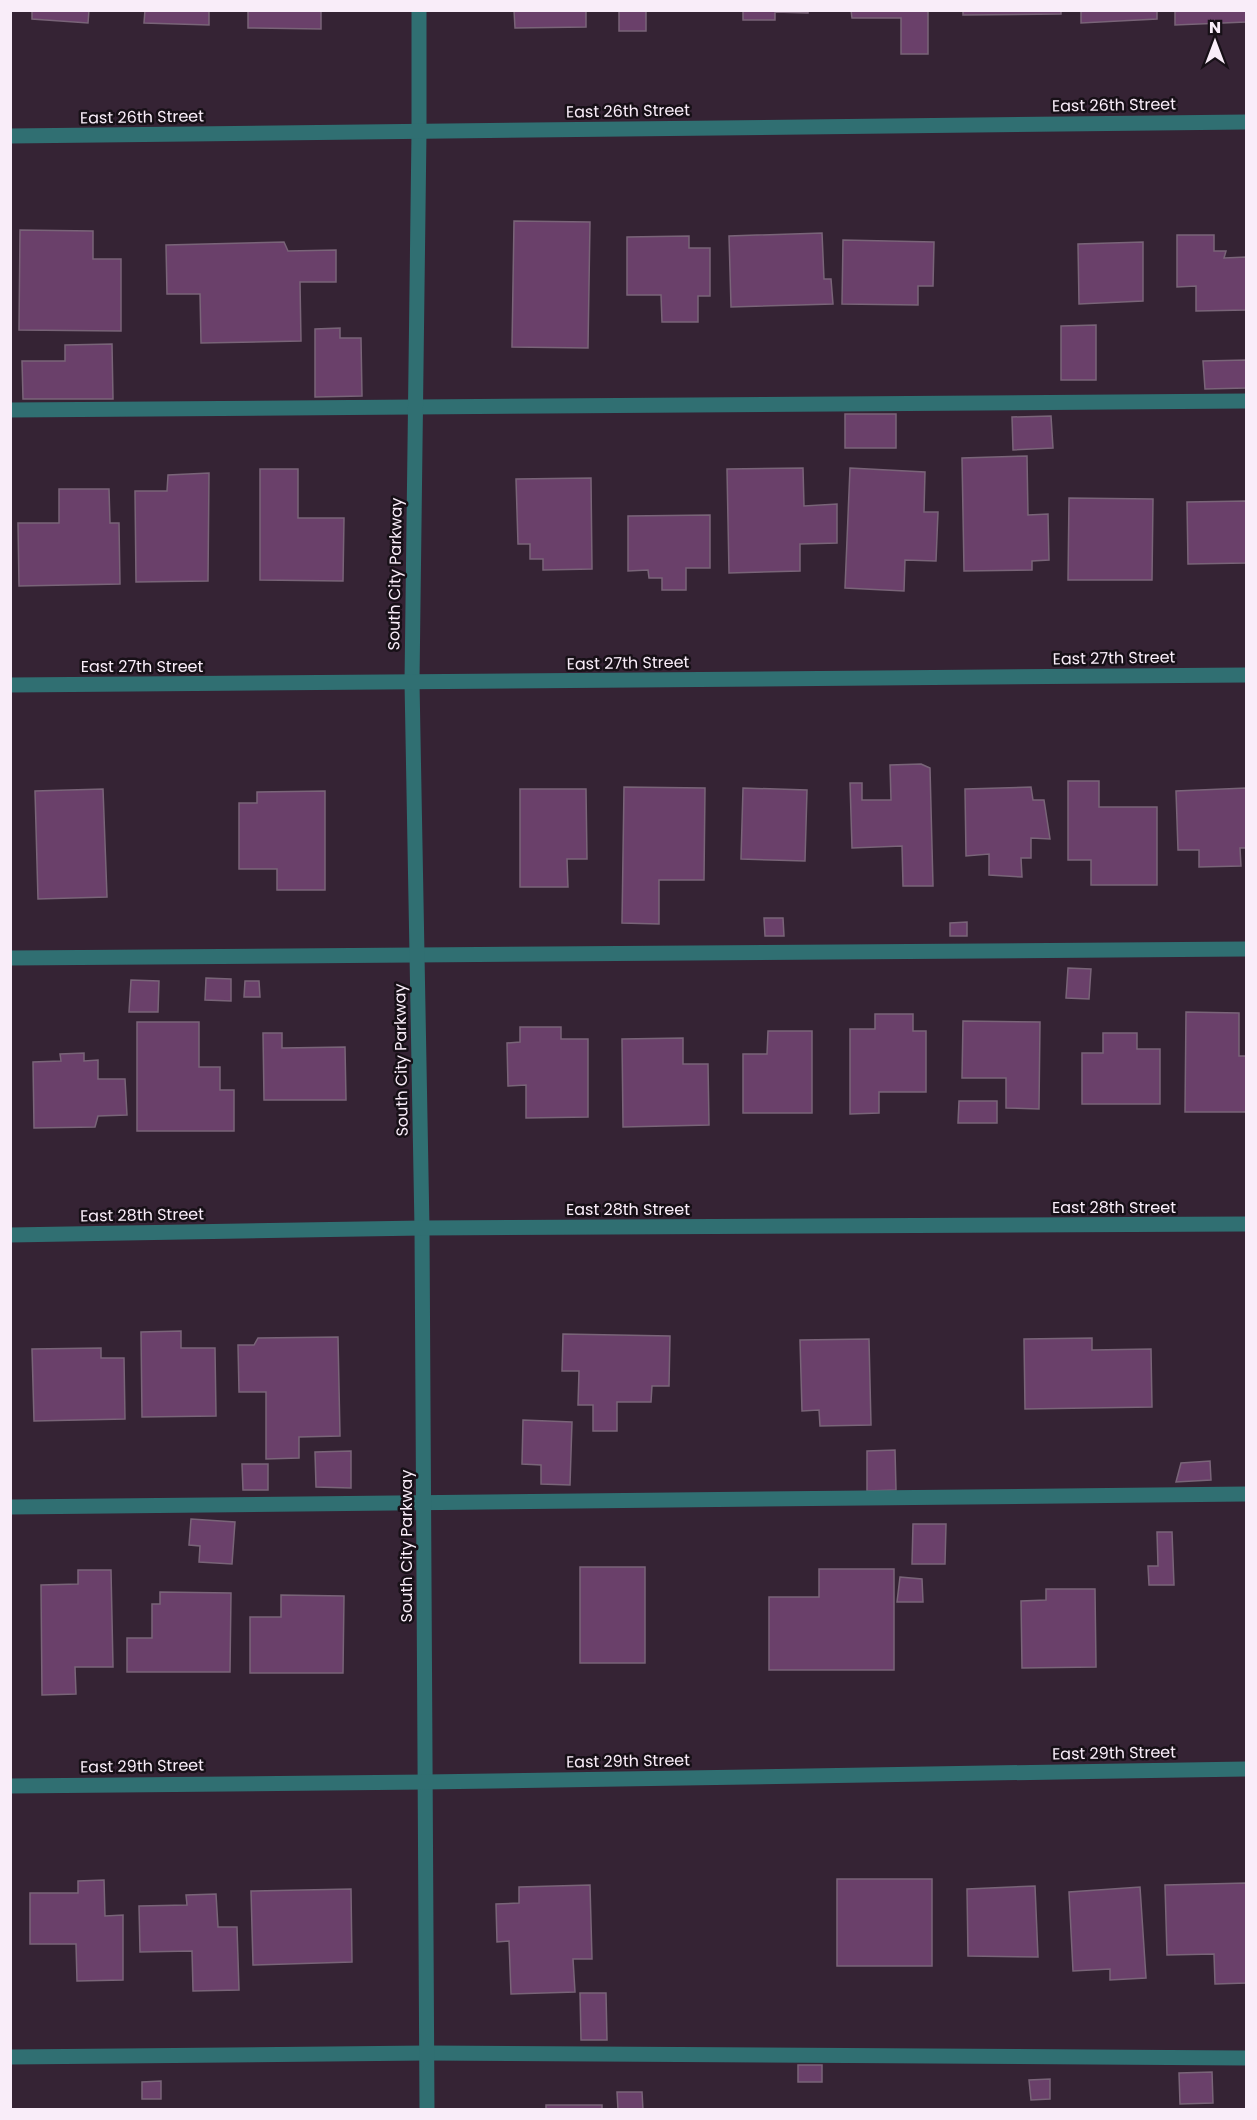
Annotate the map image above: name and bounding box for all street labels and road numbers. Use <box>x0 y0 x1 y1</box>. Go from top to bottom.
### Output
street label: East 26th Street <box>1052 92 1176 118</box>
street label: East 26th Street <box>566 98 690 124</box>
street label: East 26th Street <box>80 104 204 130</box>
street label: South City Parkway <box>382 497 408 651</box>
street label: East 27th Street <box>1053 645 1176 671</box>
street label: East 27th Street <box>567 650 690 676</box>
street label: East 27th Street <box>81 655 203 678</box>
street label: South City Parkway <box>388 983 414 1137</box>
street label: East 28th Street <box>1052 1196 1176 1219</box>
street label: East 28th Street <box>566 1198 690 1221</box>
street label: East 28th Street <box>80 1202 204 1228</box>
street label: South City Parkway <box>395 1470 418 1622</box>
street label: East 29th Street <box>1052 1740 1176 1766</box>
street label: East 29th Street <box>566 1748 690 1774</box>
street label: East 29th Street <box>80 1753 204 1779</box>

